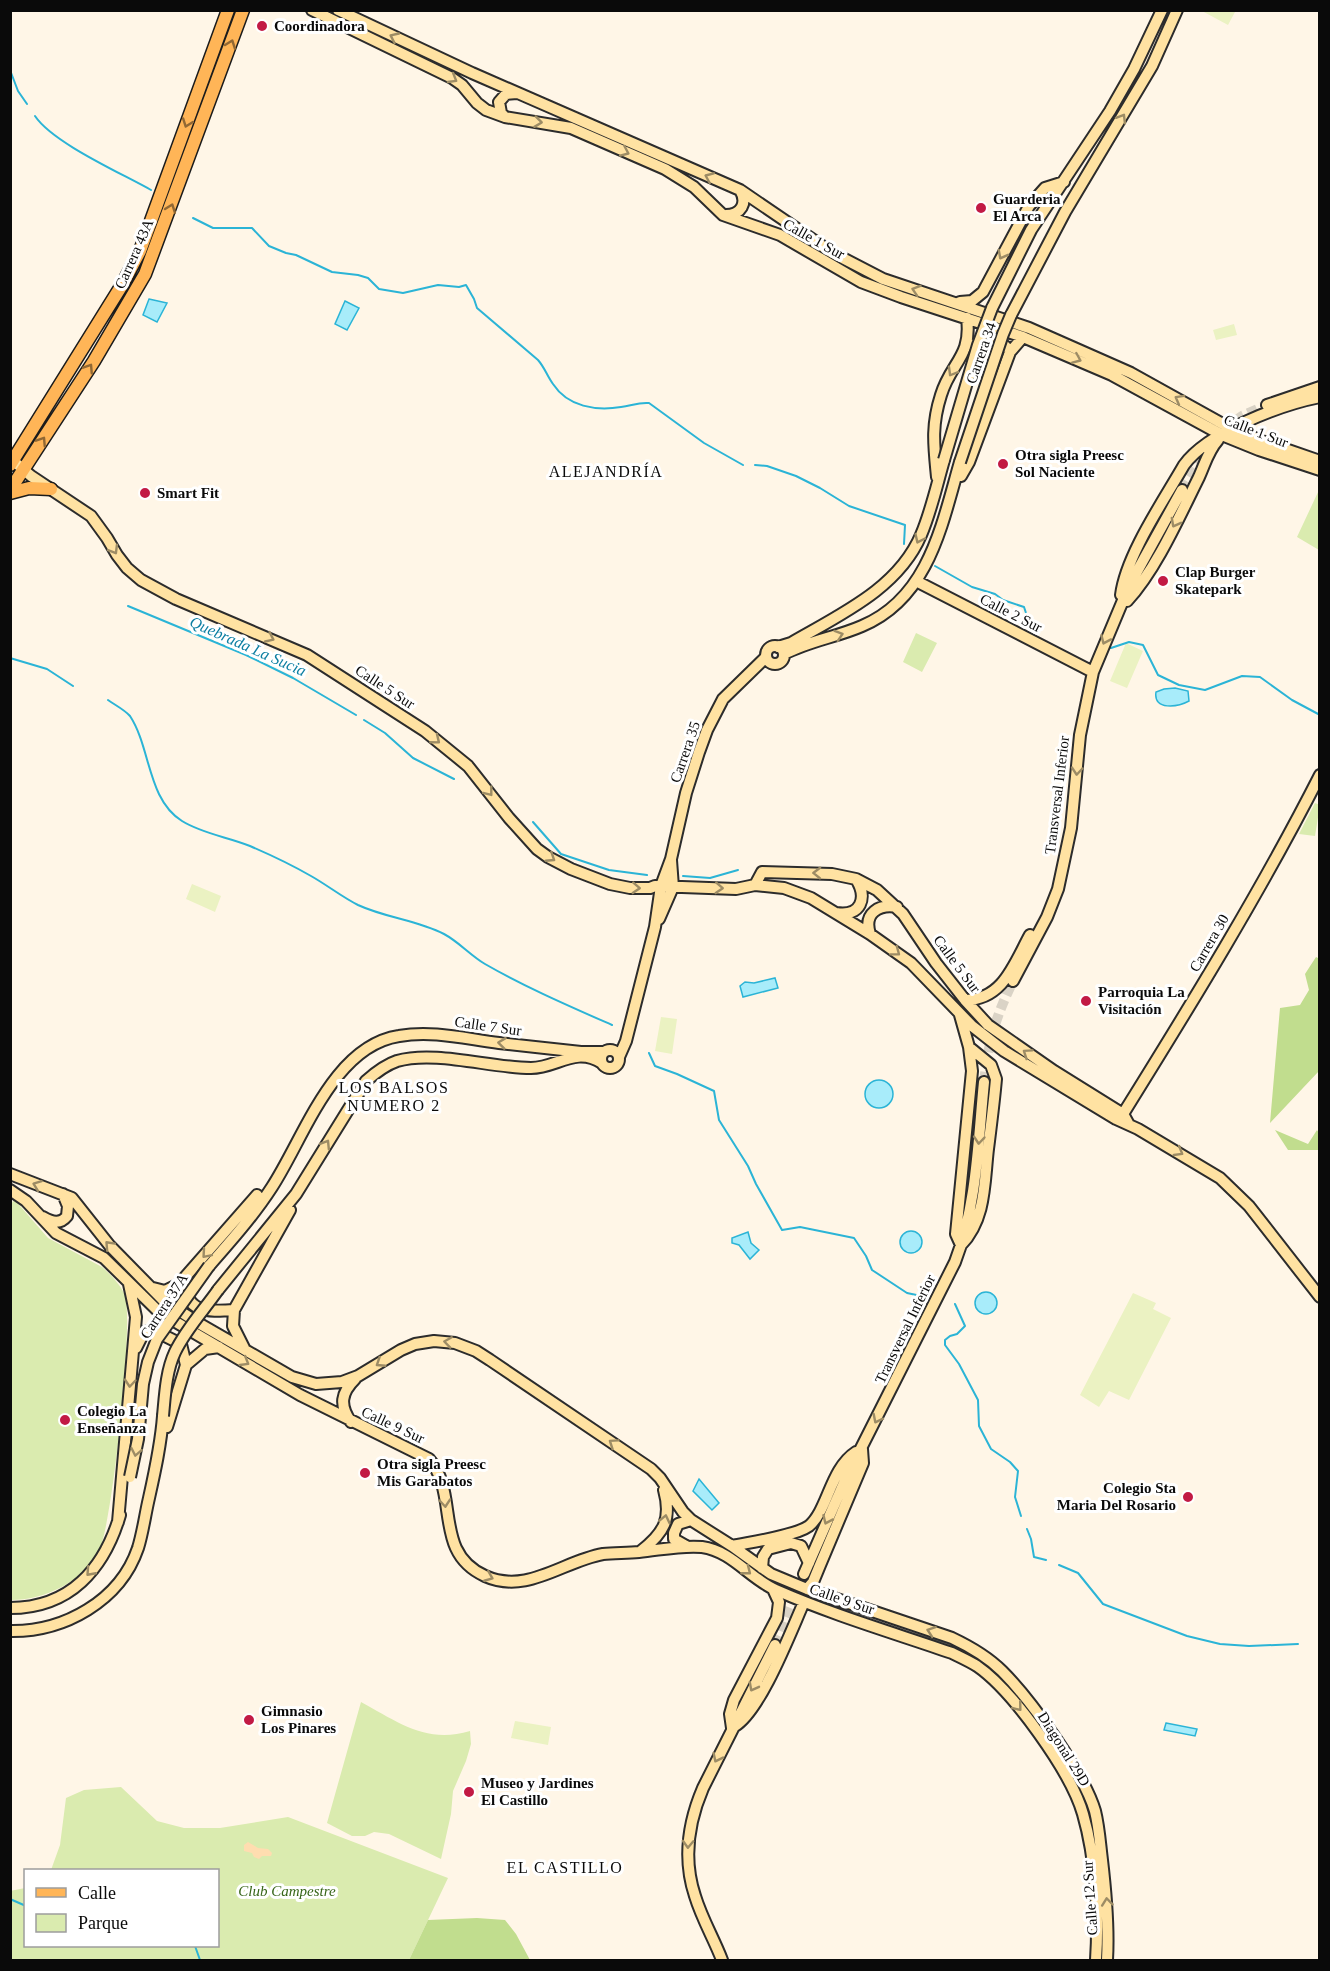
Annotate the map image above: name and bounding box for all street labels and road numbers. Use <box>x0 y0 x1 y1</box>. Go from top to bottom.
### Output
street label: Calle 1 Sur <box>781 216 847 262</box>
street label: Carrera 43A <box>112 217 157 291</box>
street label: Carrera 34 <box>963 320 999 386</box>
street label: Calle 1 Sur <box>1222 411 1290 451</box>
street label: Calle 2 Sur <box>977 591 1045 635</box>
street label: Calle 5 Sur <box>352 662 418 712</box>
street label: Carrera 35 <box>667 719 703 785</box>
street label: Transversal Inferior <box>1042 735 1072 855</box>
street label: Carrera 30 <box>1186 911 1232 975</box>
street label: Calle 5 Sur <box>930 932 984 996</box>
street label: Calle 7 Sur <box>453 1013 523 1039</box>
street label: Carrera 37A <box>137 1270 191 1342</box>
street label: Transversal Inferior <box>872 1272 938 1386</box>
street label: Calle 9 Sur <box>359 1403 427 1447</box>
street label: Calle 9 Sur <box>807 1580 877 1618</box>
street label: Diagonal 29D <box>1035 1709 1093 1789</box>
street label: Calle 12 Sur <box>1079 1860 1101 1936</box>

